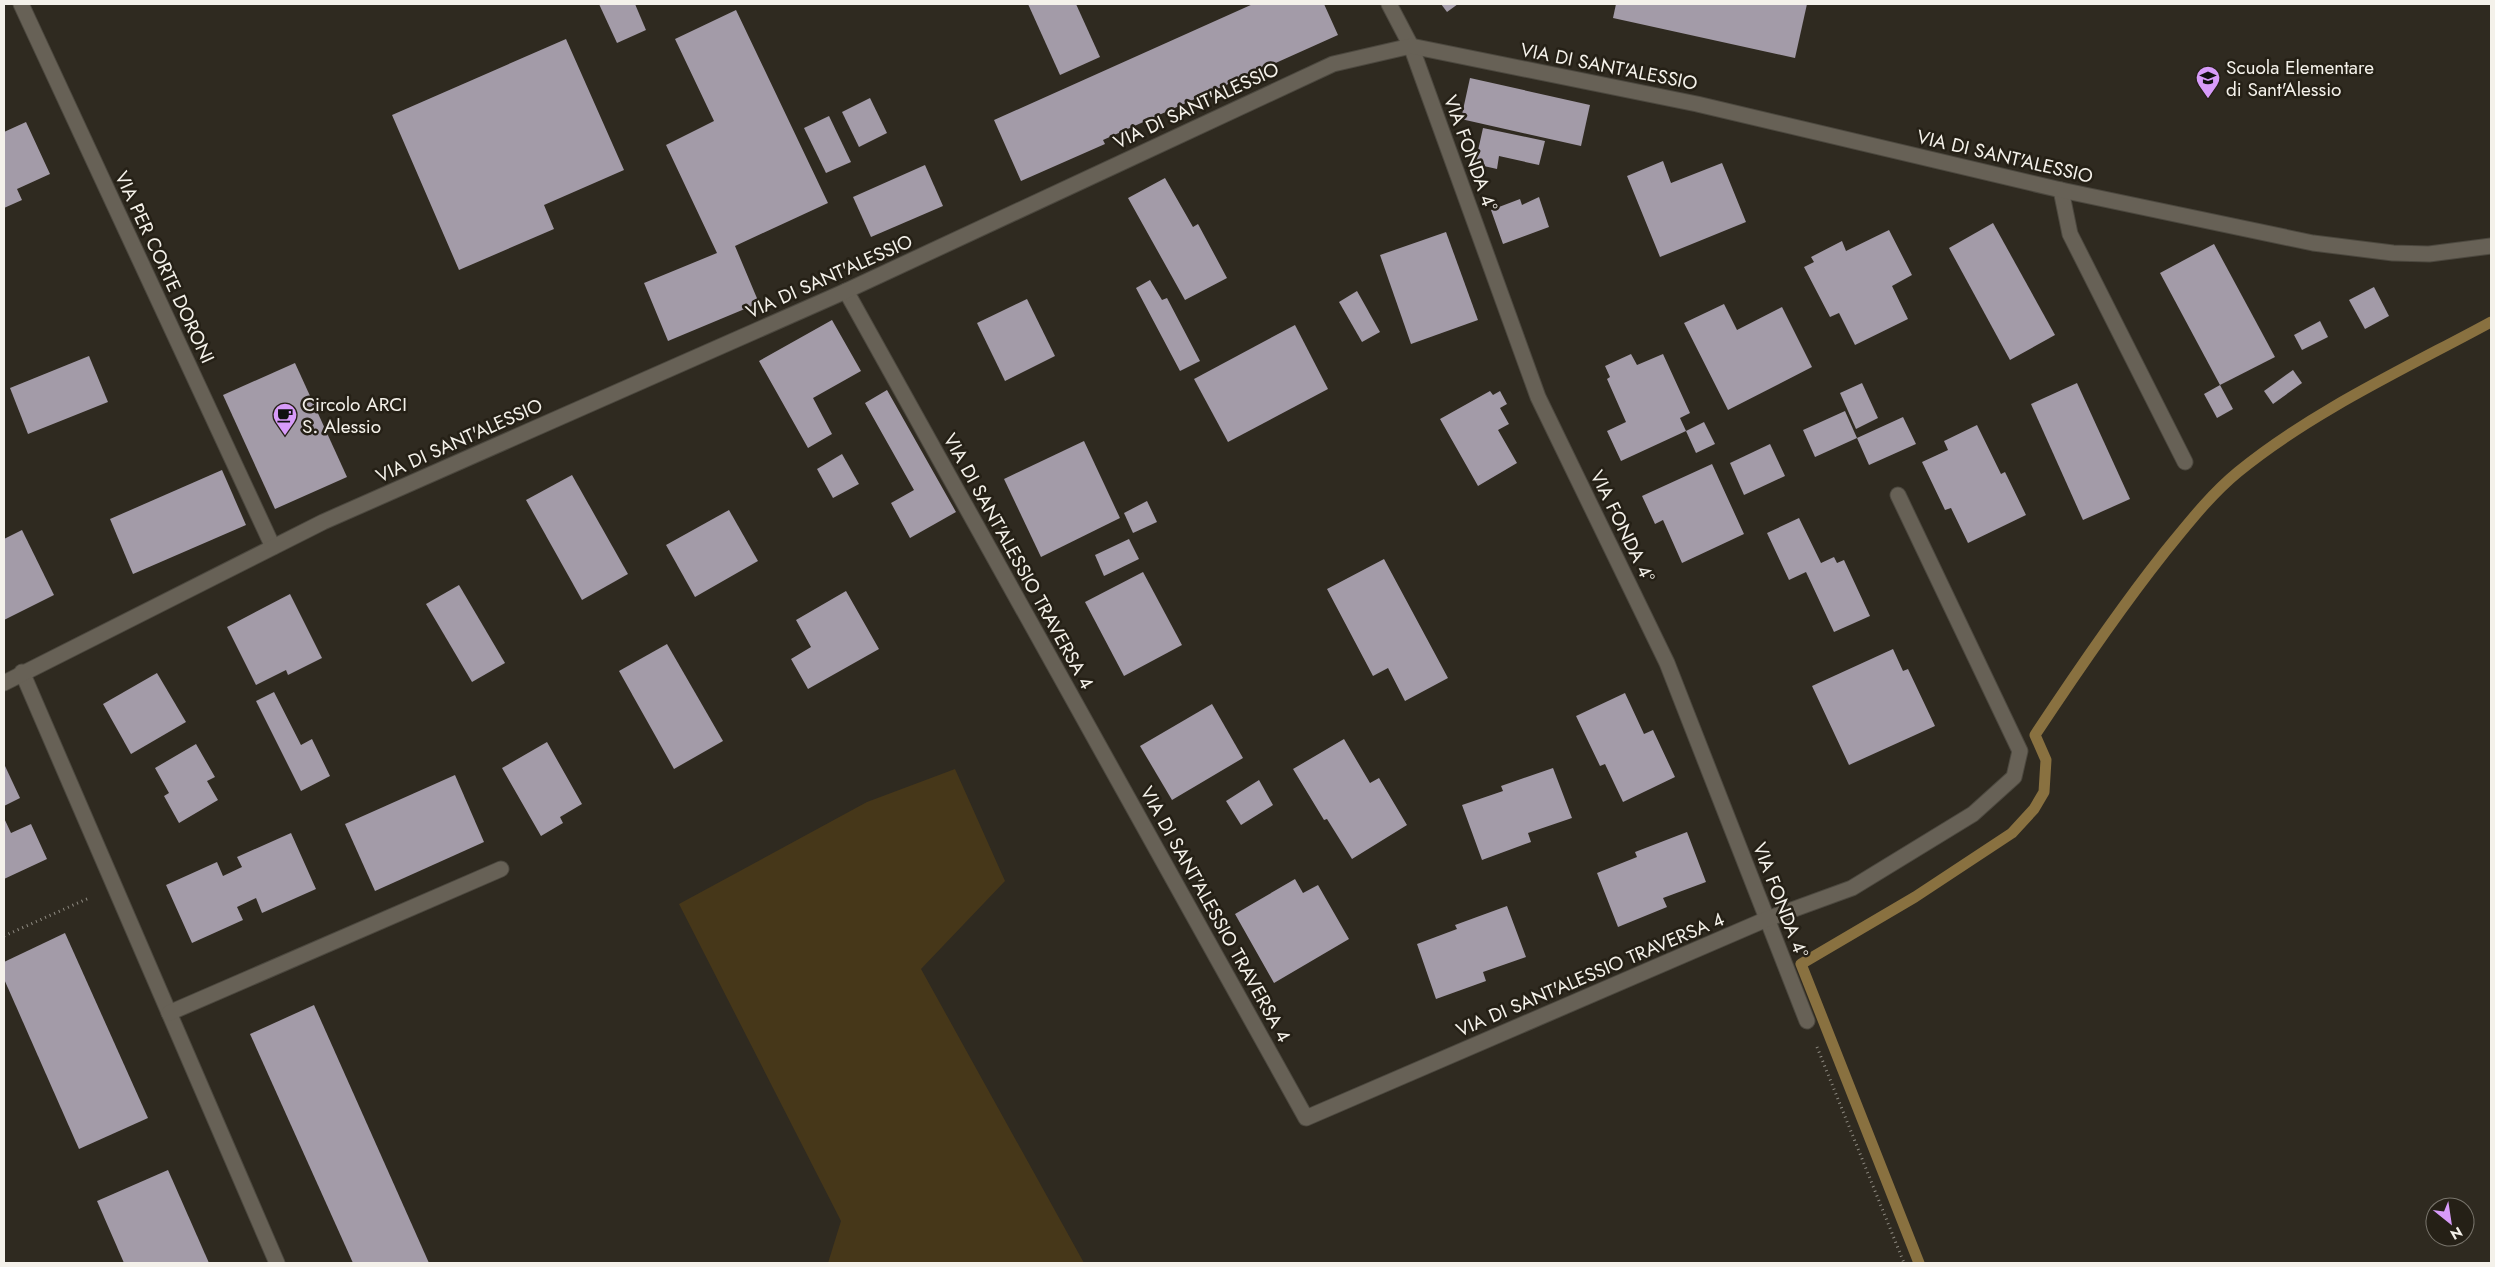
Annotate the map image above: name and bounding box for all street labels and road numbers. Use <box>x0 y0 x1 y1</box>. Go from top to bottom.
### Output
street label: VIA DI SANT'ALESSIO <box>1518 36 1700 97</box>
street label: VIA DI SANT'ALESSIO <box>1109 55 1283 156</box>
street label: VIA FONDA 4° <box>1437 91 1504 215</box>
street label: VIA DI SANT'ALESSIO <box>1914 123 2096 190</box>
street label: VIA PER CORTE DORONI <box>108 167 221 368</box>
street label: VIA DI SANT'ALESSIO <box>742 228 917 325</box>
street label: VIA DI SANT'ALESSIO <box>372 392 547 489</box>
street label: VIA DI SANT'ALESSIO TRAVERSA 4 <box>937 428 1100 694</box>
street label: VIA FONDA 4° <box>1584 466 1661 587</box>
street label: VIA DI SANT'ALESSIO TRAVERSA 4 <box>1134 781 1297 1047</box>
street label: VIA FONDA 4° <box>1746 839 1815 962</box>
street label: VIA DI SANT'ALESSIO TRAVERSA 4 <box>1452 906 1728 1043</box>

